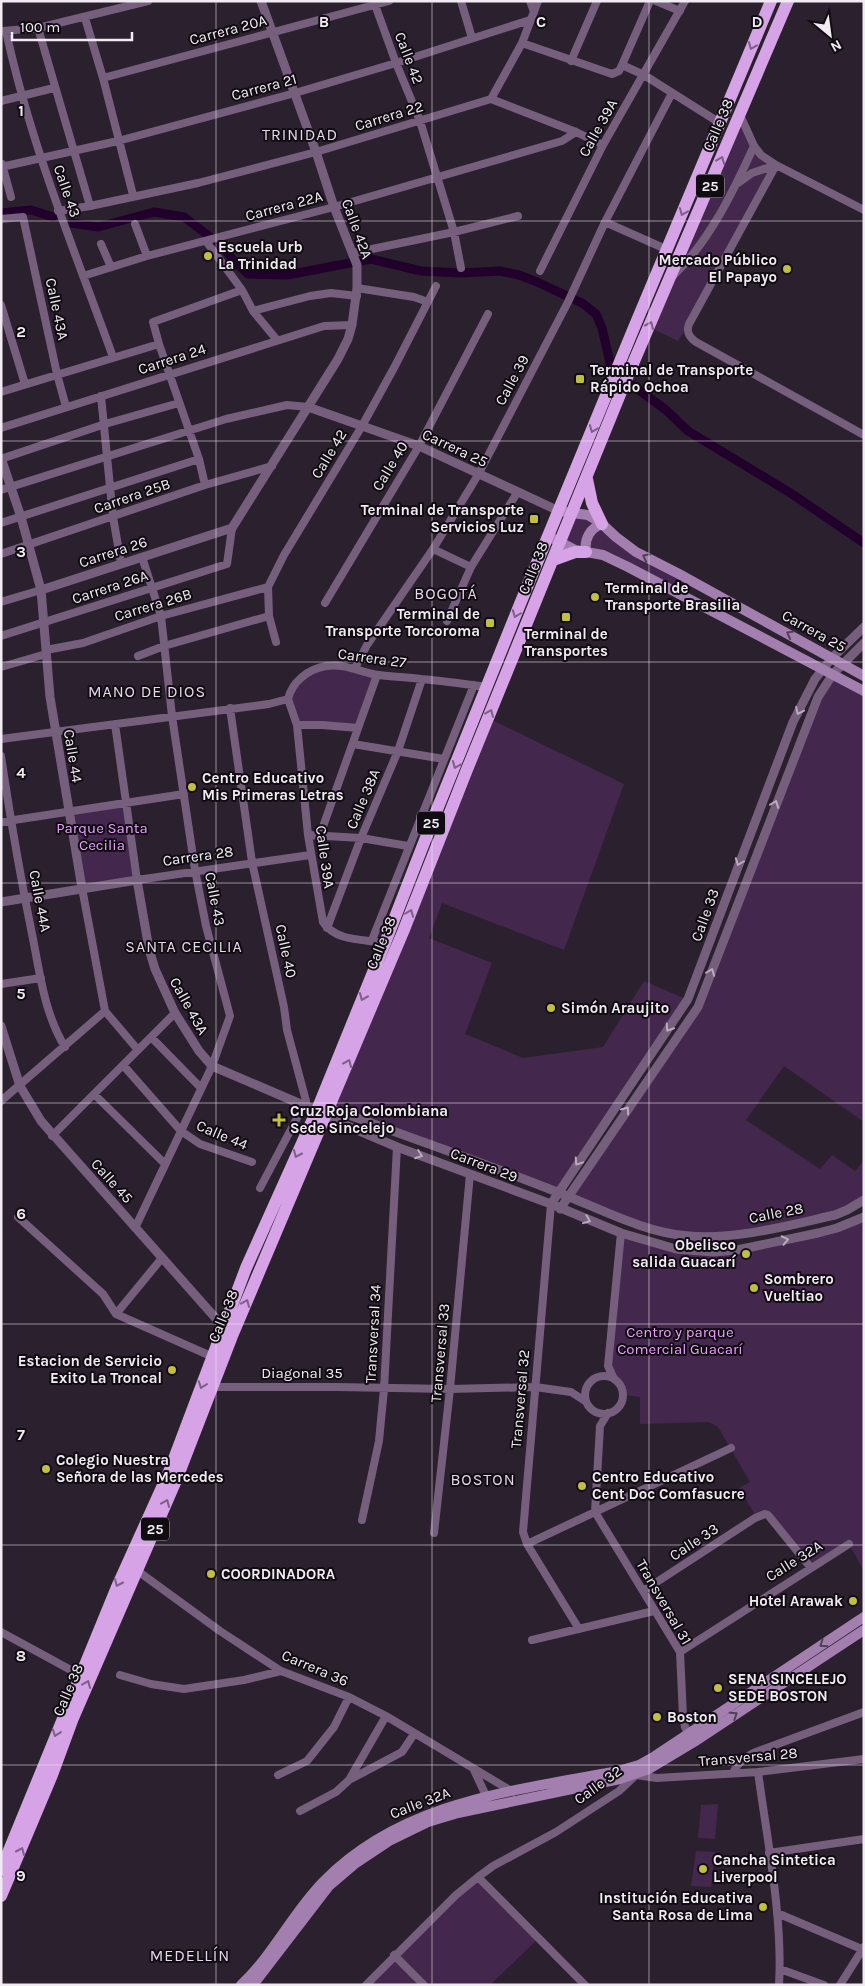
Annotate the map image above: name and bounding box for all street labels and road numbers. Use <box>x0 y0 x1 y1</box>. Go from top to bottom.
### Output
street label: Carrera 20A <box>187 11 269 49</box>
street label: Calle 42 <box>391 29 427 87</box>
street label: Carrera 21 <box>229 70 299 104</box>
street label: Calle 39A <box>575 96 621 160</box>
street label: Calle 38 <box>699 96 737 154</box>
street label: Carrera 22 <box>353 97 425 135</box>
street label: Calle 43 <box>50 162 84 220</box>
road number: 25 <box>696 175 724 198</box>
street label: Carrera 22A <box>243 187 325 225</box>
street label: Calle 42A <box>338 196 376 262</box>
street label: Calle 43A <box>42 276 72 342</box>
street label: Carrera 24 <box>136 339 209 378</box>
street label: Calle 39 <box>491 352 533 408</box>
street label: Carrera 25 <box>419 425 491 471</box>
street label: Calle 42 <box>307 426 351 482</box>
street label: Calle 40 <box>368 438 412 494</box>
street label: Carrera 25B <box>91 475 173 517</box>
street label: Carrera 26 <box>77 533 149 571</box>
street label: Calle 38 <box>514 539 552 597</box>
street label: Carrera 26A <box>70 566 151 608</box>
street label: Carrera 26B <box>112 585 194 625</box>
street label: Carrera 25 <box>779 606 849 656</box>
street label: Carrera 27 <box>337 644 407 672</box>
street label: Calle 44 <box>60 728 86 785</box>
street label: Calle 38A <box>342 766 384 832</box>
road number: 25 <box>417 811 445 834</box>
street label: Calle 39A <box>312 824 338 890</box>
street label: Carrera 28 <box>162 842 234 870</box>
street label: Calle 44A <box>25 869 55 934</box>
street label: Calle 43 <box>201 871 229 927</box>
street label: Calle 33 <box>687 886 723 944</box>
street label: Calle 38 <box>362 914 400 972</box>
street label: Calle 40 <box>272 923 300 980</box>
street label: Calle 43A <box>166 974 212 1038</box>
street label: Calle 44 <box>194 1116 251 1154</box>
street label: Carrera 29 <box>448 1144 520 1186</box>
street label: Calle 45 <box>87 1155 137 1207</box>
street label: Calle 28 <box>747 1199 805 1227</box>
street label: Transversal 34 <box>361 1284 385 1384</box>
street label: Calle 38 <box>204 1287 242 1345</box>
street label: Transversal 33 <box>427 1303 453 1403</box>
street label: Transversal 32 <box>507 1349 533 1449</box>
street label: Diagonal 35 <box>261 1364 343 1382</box>
road number: 25 <box>141 1518 169 1540</box>
street label: Calle 33 <box>666 1520 722 1564</box>
street label: Calle 32A <box>762 1536 826 1585</box>
street label: Transversal 31 <box>632 1556 696 1648</box>
street label: Carrera 36 <box>279 1646 351 1690</box>
street label: Calle 38 <box>49 1661 87 1719</box>
street label: Transversal 28 <box>698 1744 798 1770</box>
street label: Calle 32 <box>571 1762 625 1808</box>
street label: Calle 32A <box>387 1783 453 1823</box>

